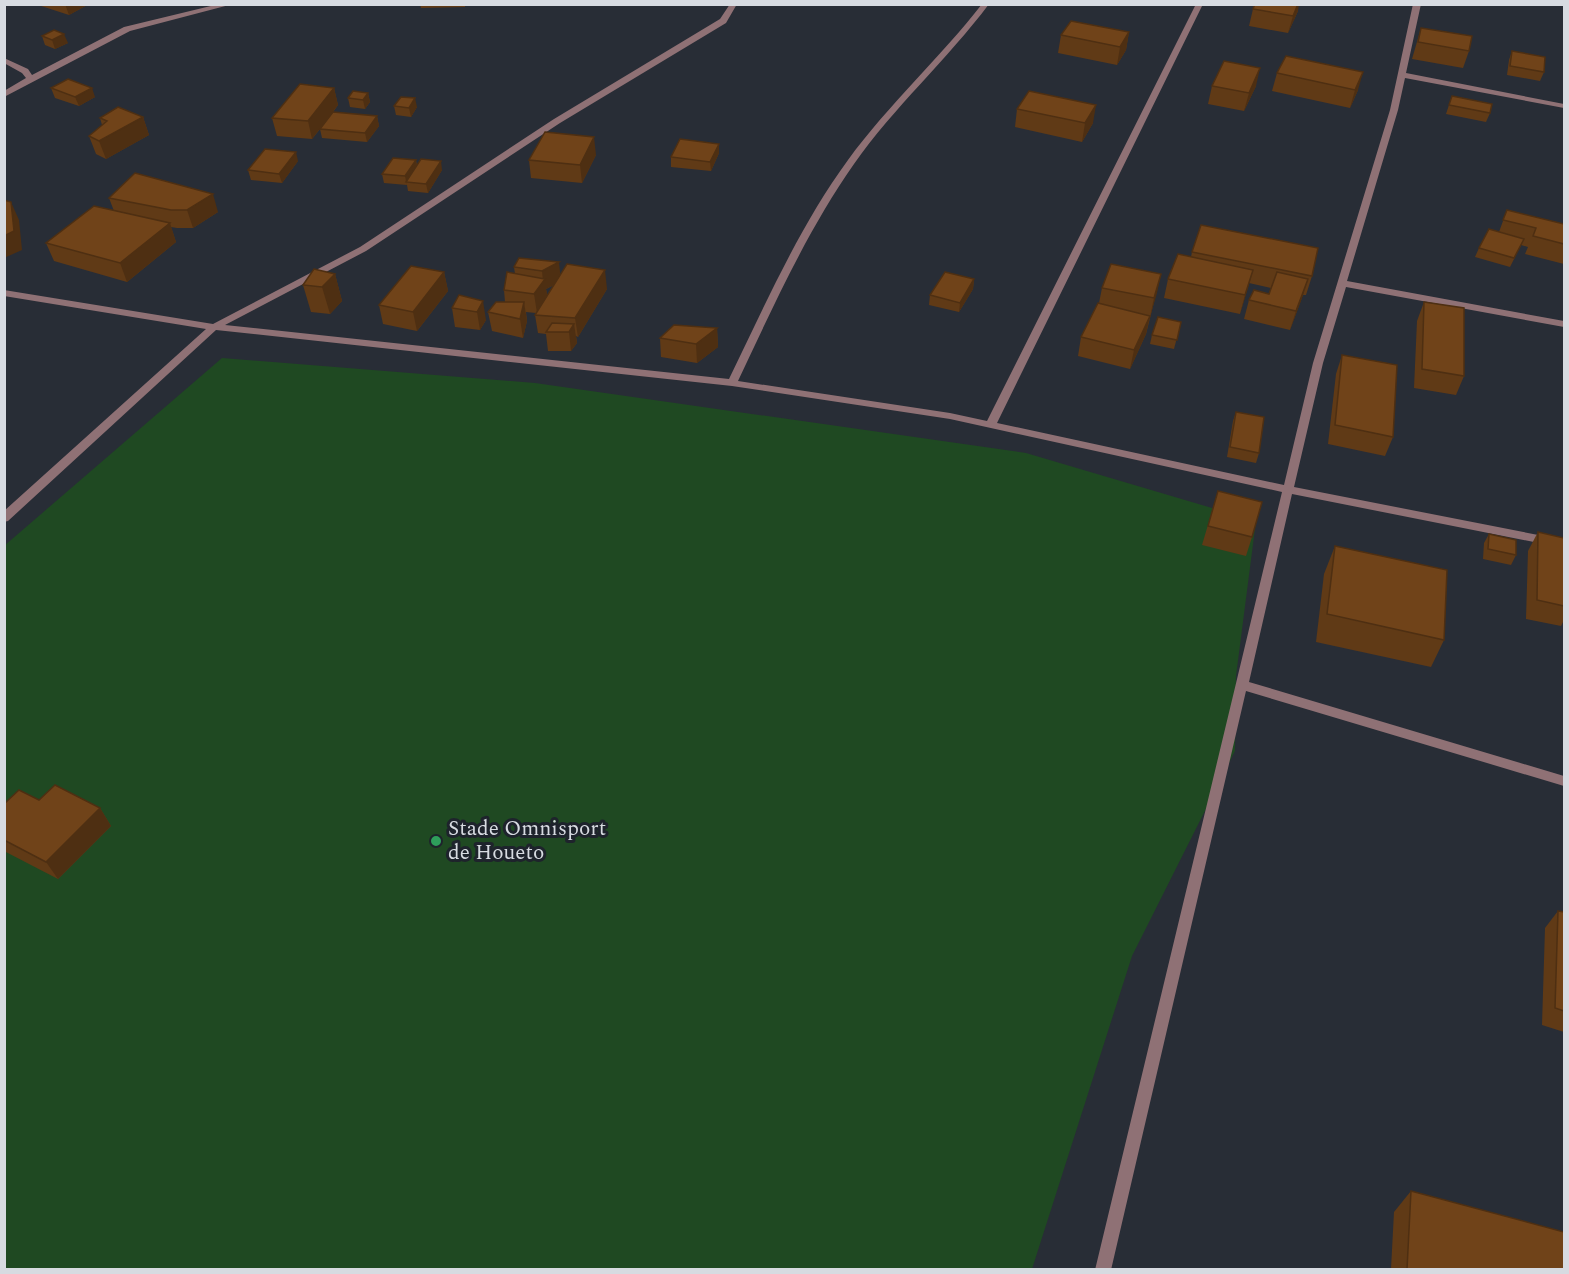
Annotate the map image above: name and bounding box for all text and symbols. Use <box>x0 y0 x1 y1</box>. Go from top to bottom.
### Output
place label: Stade Omnisport de Houeto <box>448 813 606 869</box>
marker: Stade Omnisport de Houeto <box>429 834 443 848</box>

